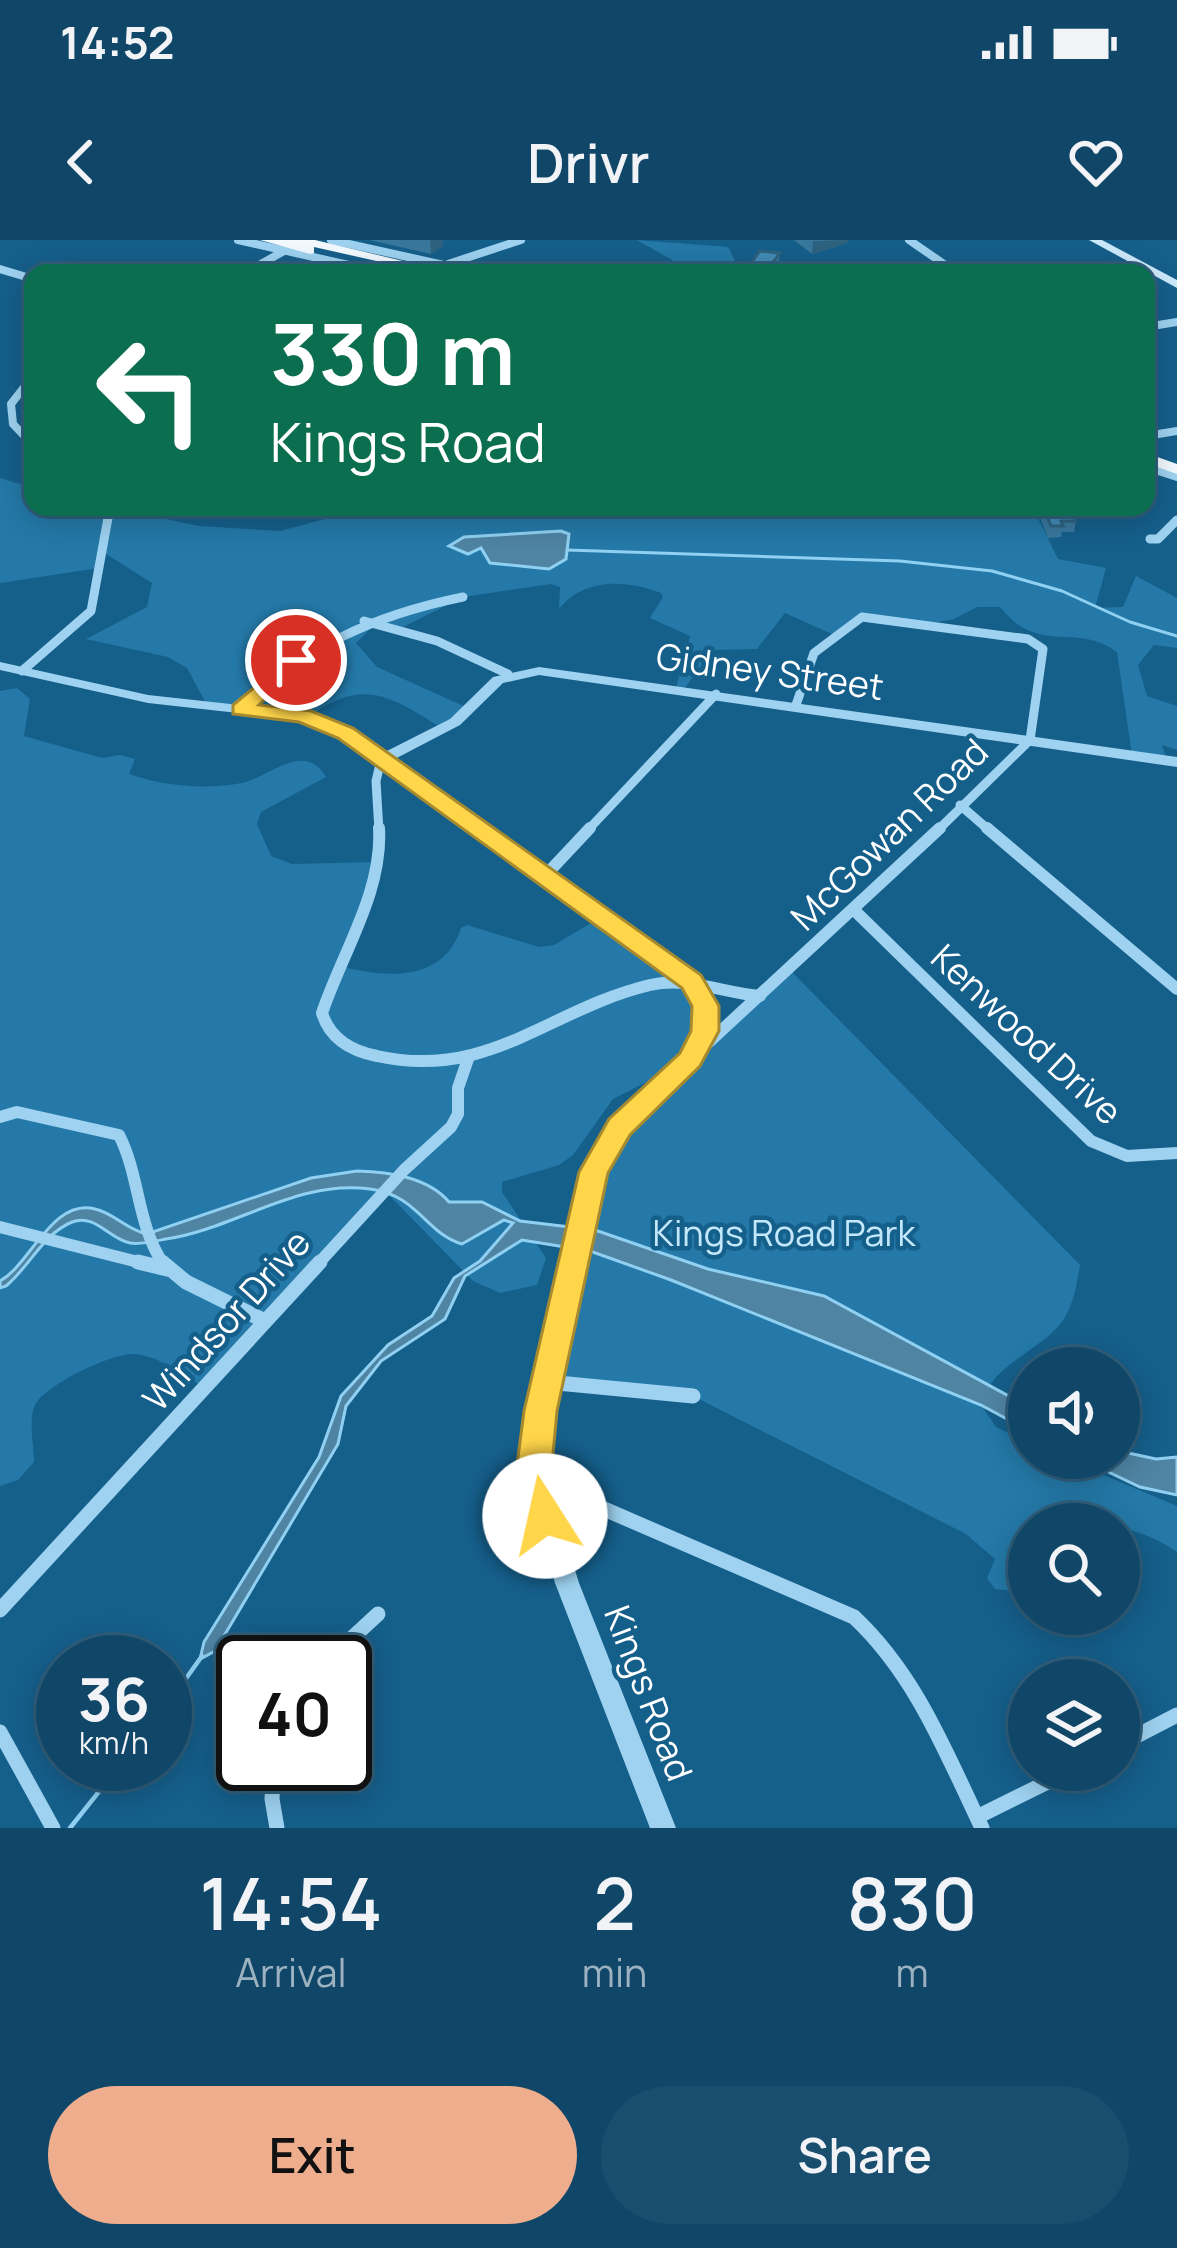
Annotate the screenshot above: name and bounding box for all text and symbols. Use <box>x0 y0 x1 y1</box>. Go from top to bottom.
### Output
text: 14:52 <box>60 11 175 73</box>
text: Drivr <box>527 125 650 199</box>
icon: back <box>48 129 114 195</box>
icon: heart <box>1063 129 1129 195</box>
text: 330 m <box>270 295 515 410</box>
icon: left <box>72 312 228 468</box>
text: Kings Road <box>270 404 546 478</box>
pin <box>245 609 347 711</box>
icon: arrive <box>263 627 329 693</box>
street label: Gidney Street <box>653 631 887 711</box>
street label: McGowan Road <box>780 727 998 941</box>
street label: Kenwood Drive <box>921 933 1133 1135</box>
park label: Kings Road Park <box>653 1208 917 1257</box>
street label: Windsor Drive <box>131 1219 321 1421</box>
map controls <box>1008 1347 1140 1791</box>
button: sound <box>1008 1347 1140 1479</box>
position arrow <box>482 1453 608 1579</box>
button: search <box>1008 1503 1140 1635</box>
street label: Kings Road <box>593 1598 705 1788</box>
speed limit sign: 40 <box>216 1635 372 1791</box>
text: 36 <box>78 1657 150 1739</box>
button: layers <box>1008 1659 1140 1791</box>
text: km/h <box>79 1722 149 1763</box>
text: 14:54 <box>200 1853 382 1952</box>
text: 2 <box>593 1853 636 1952</box>
text: 830 <box>847 1853 977 1952</box>
text: Arrival <box>235 1945 347 1999</box>
text: min <box>582 1945 647 1999</box>
text: m <box>896 1945 929 1999</box>
button: Exit <box>48 2086 577 2224</box>
button: Share <box>601 2086 1129 2224</box>

